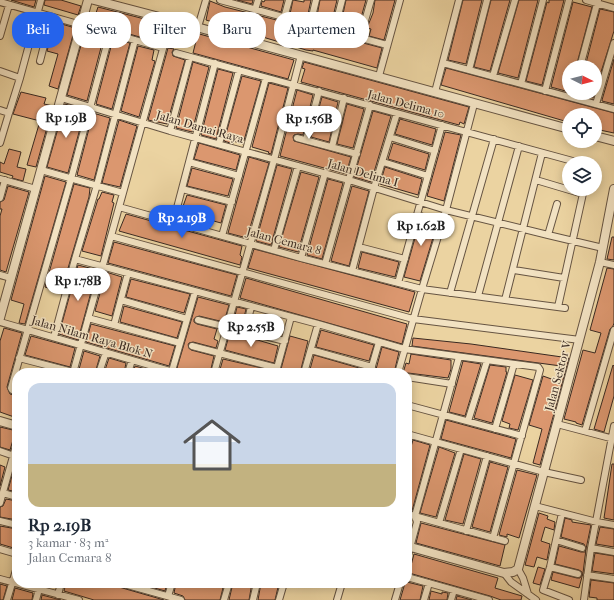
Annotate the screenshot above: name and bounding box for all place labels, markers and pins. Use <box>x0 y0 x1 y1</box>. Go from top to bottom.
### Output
pin: Rp 1.9B <box>29 105 103 139</box>
pin: Rp 1.56B <box>268 106 350 140</box>
pin: Rp 2.19B <box>141 205 223 239</box>
pin: Rp 1.62B <box>380 213 462 247</box>
pin: Rp 1.78B <box>37 268 119 302</box>
pin: Rp 2.55B <box>210 314 292 348</box>

